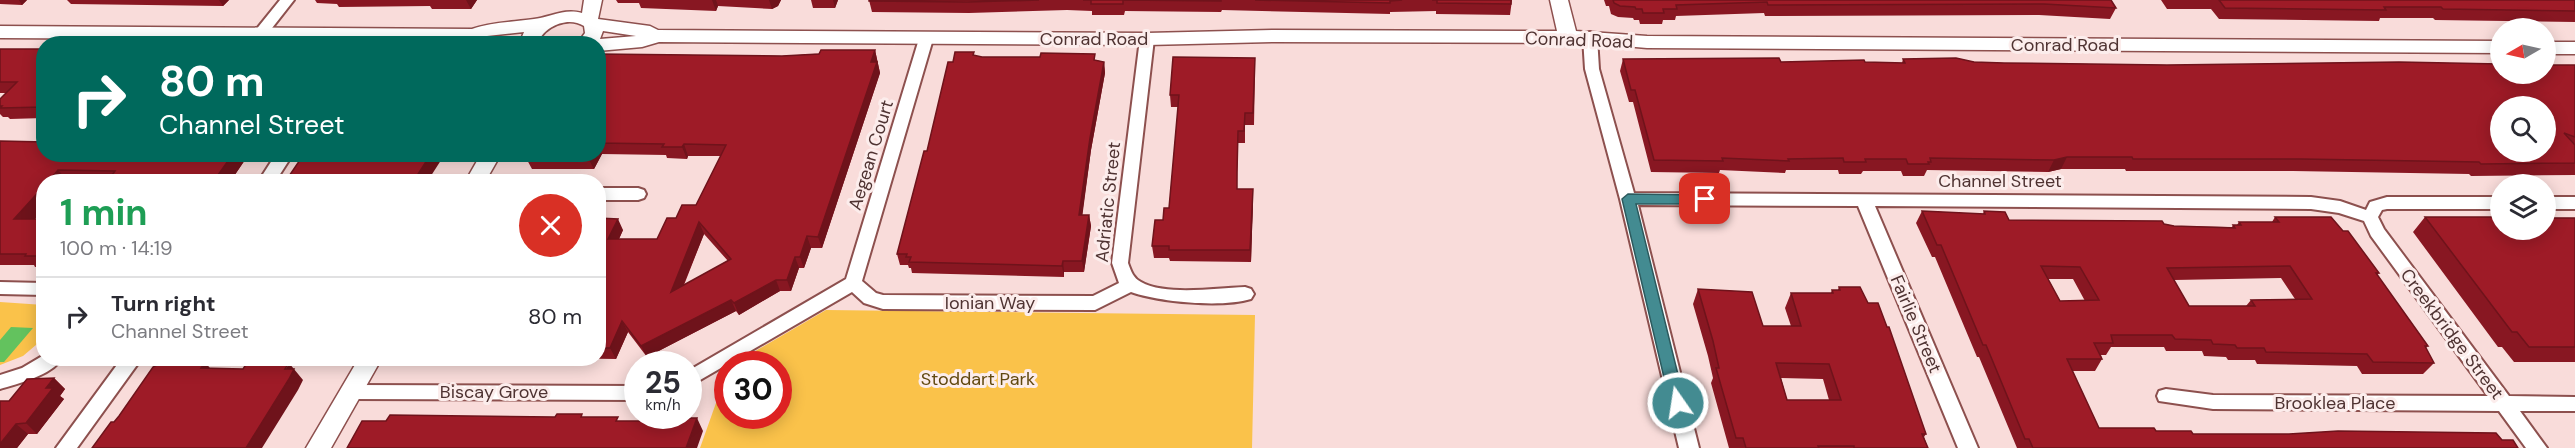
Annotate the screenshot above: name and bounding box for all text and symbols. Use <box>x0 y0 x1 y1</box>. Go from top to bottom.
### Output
north arrow <box>2490 18 2556 84</box>
map controls <box>2490 18 2556 240</box>
street label: Conrad Road <box>1524 26 1634 54</box>
street label: Conrad Road <box>1040 27 1148 51</box>
street label: Conrad Road <box>2011 33 2119 57</box>
text: 80 m <box>159 54 265 109</box>
icon: right <box>60 60 138 138</box>
button: search <box>2490 96 2556 162</box>
street label: Aegean Court <box>843 97 899 213</box>
text: Channel Street <box>159 107 345 142</box>
street label: Adriatic Street <box>1090 141 1126 263</box>
street label: Channel Street <box>1938 169 2062 193</box>
pin <box>1679 173 1730 224</box>
button: layers <box>2490 174 2556 240</box>
icon: arrive <box>1688 182 1721 215</box>
text: 1 min <box>60 189 148 236</box>
button: close <box>519 194 582 257</box>
text: 100 m · 14:19 <box>60 235 173 261</box>
street label: Creekbridge Street <box>2395 264 2509 404</box>
street label: Fairlie Street <box>1885 271 1947 377</box>
text: Turn right <box>111 289 216 318</box>
street label: Ionian Way <box>945 291 1035 315</box>
icon: right <box>60 300 93 333</box>
text: 80 m <box>528 302 582 331</box>
text: Channel Street <box>111 318 249 344</box>
speed limit sign: 30 <box>714 351 792 429</box>
text: 25 <box>645 363 681 402</box>
park label: Stoddart Park <box>921 367 1035 391</box>
position arrow <box>1646 371 1710 435</box>
street label: Biscay Grove <box>440 380 548 404</box>
street label: Brooklea Place <box>2274 391 2396 415</box>
text: km/h <box>645 395 681 415</box>

